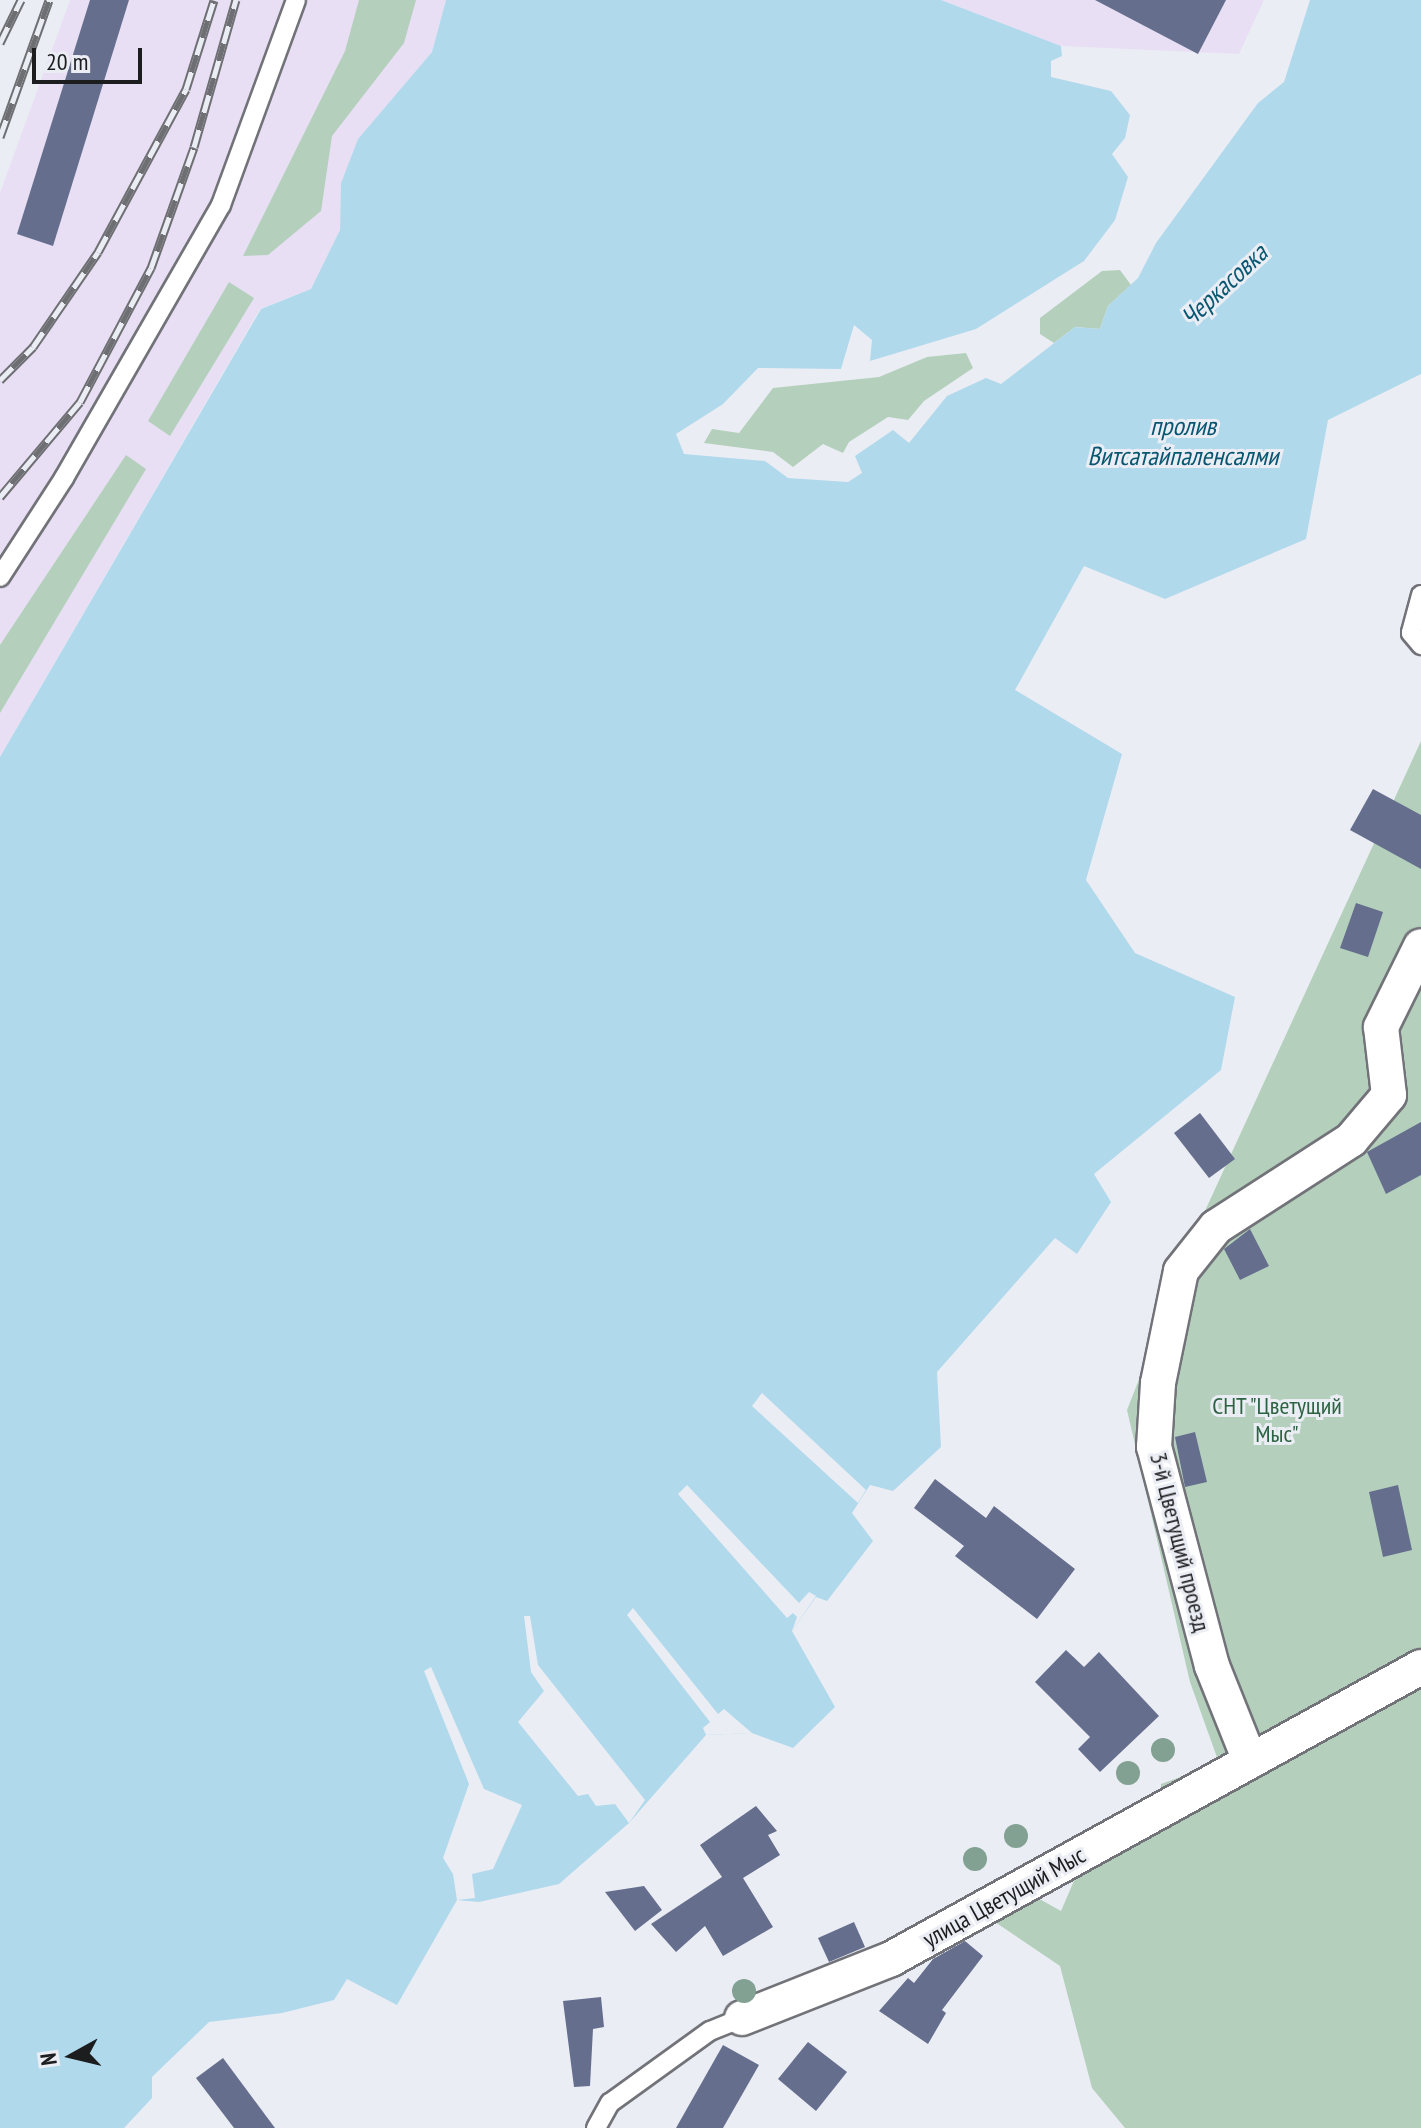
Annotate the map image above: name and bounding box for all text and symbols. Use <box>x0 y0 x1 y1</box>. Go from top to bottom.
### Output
scale bar <box>36 32 146 82</box>
text: 20 m <box>46 46 88 77</box>
water label: Черкасовка <box>1175 237 1273 333</box>
water label: пролив Витсатайпаленсалми <box>1088 410 1278 472</box>
park label: СНТ "Цветущий Мыс" <box>1211 1392 1343 1448</box>
street label: 3-й Цветущий проезд <box>1144 1449 1216 1635</box>
street label: улица Цветущий Мыс <box>918 1840 1090 1954</box>
north arrow <box>32 2016 112 2096</box>
text: N <box>34 2052 63 2067</box>

